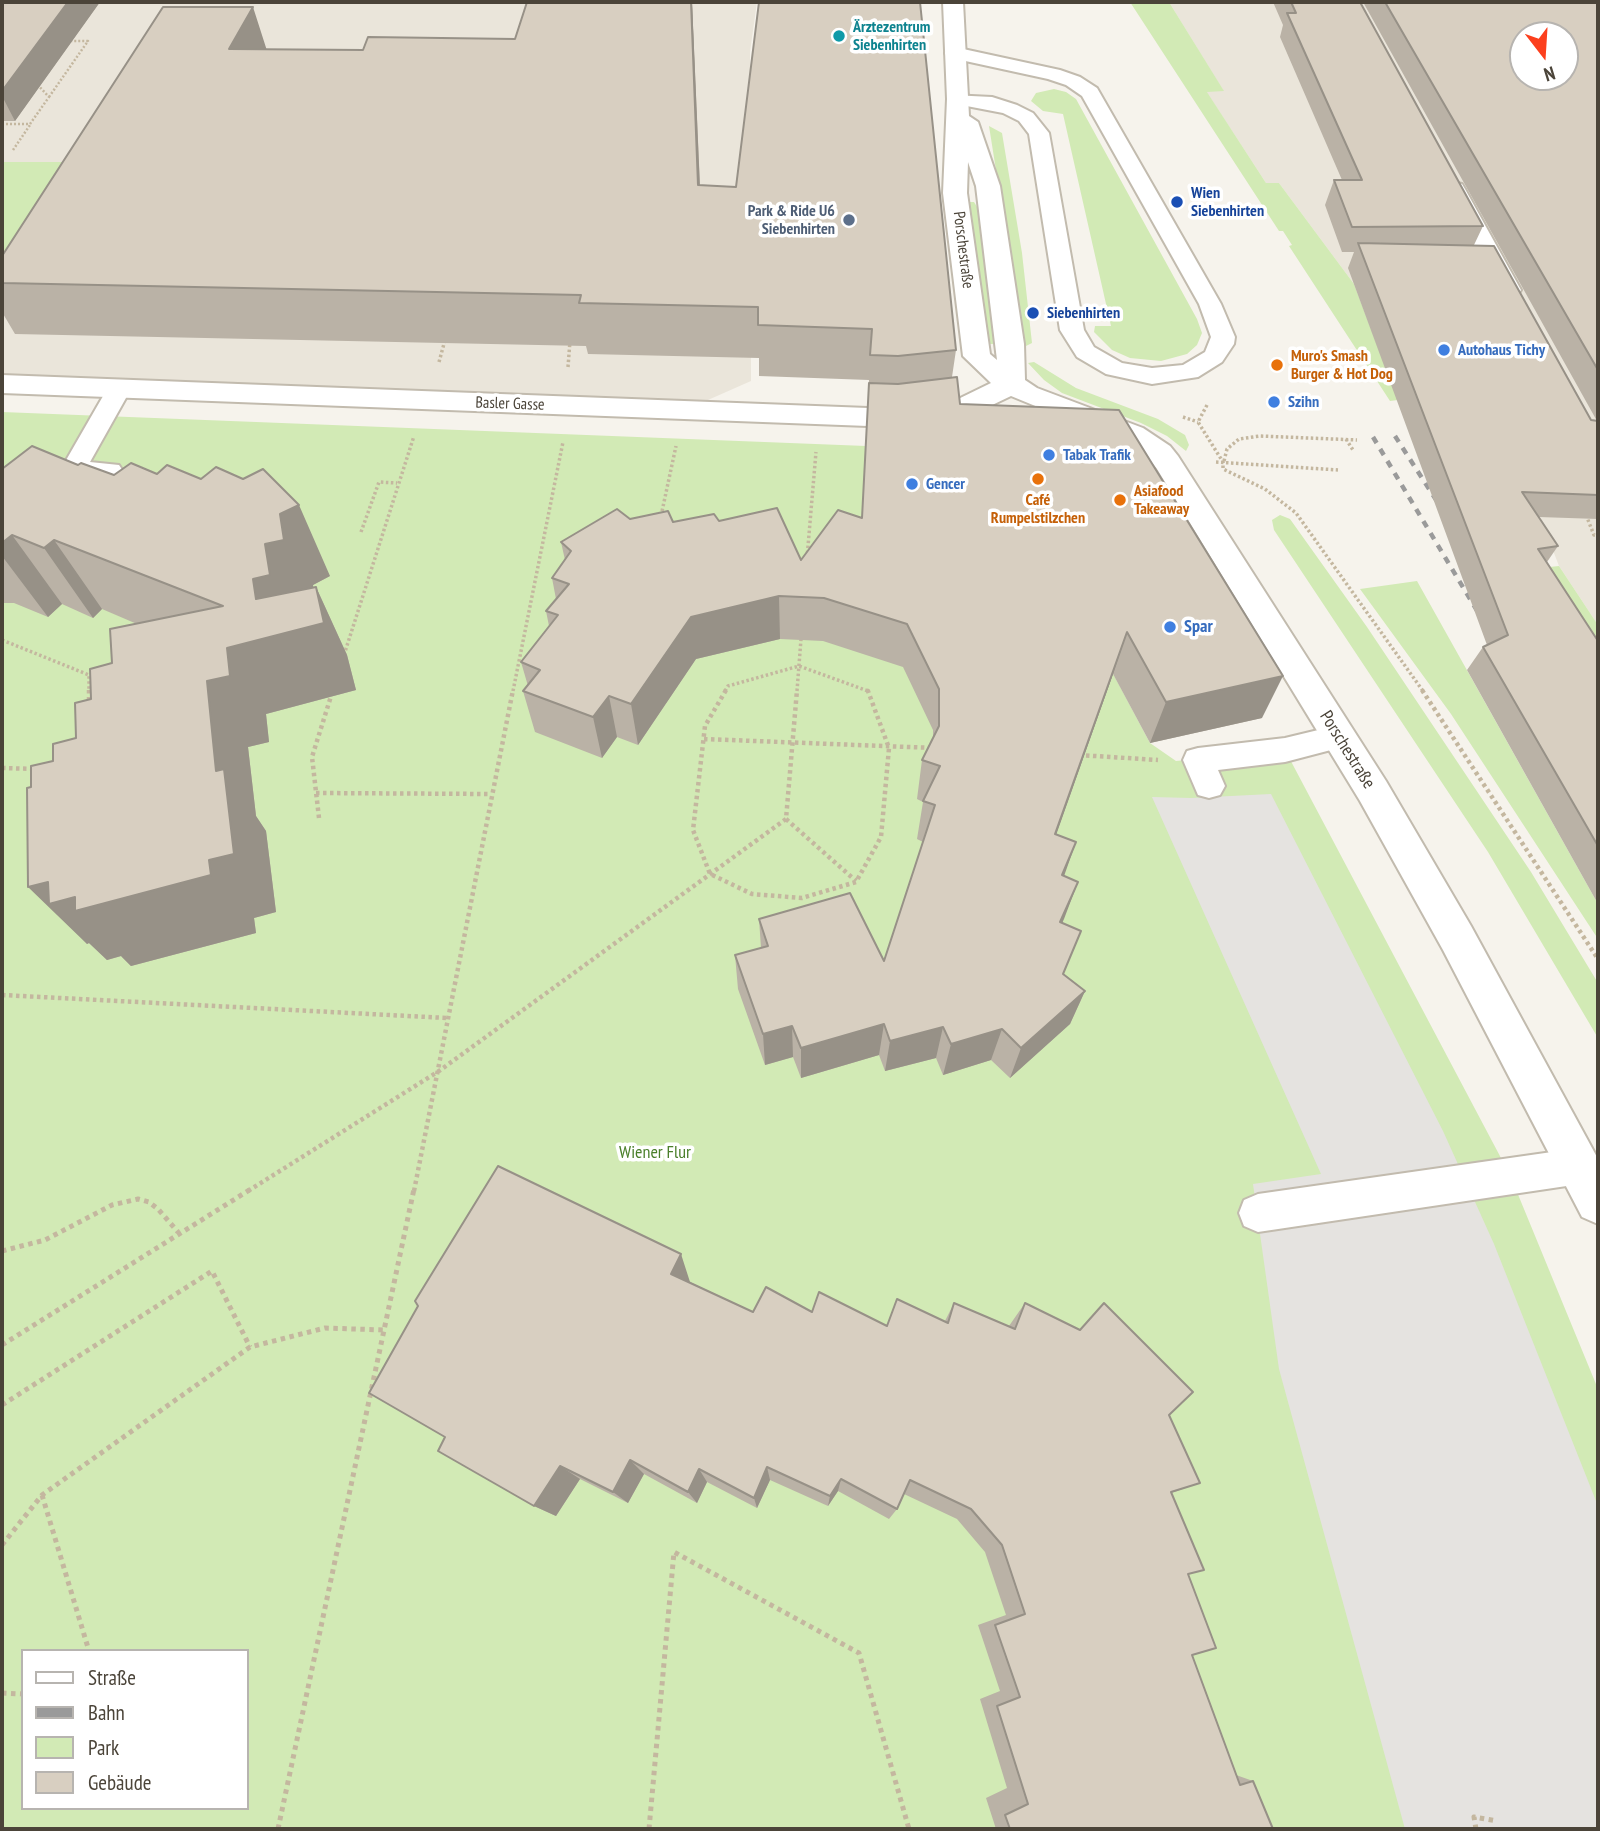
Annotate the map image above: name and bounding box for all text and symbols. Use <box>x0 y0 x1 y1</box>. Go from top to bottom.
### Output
place label: Ärztezentrum Siebenhirten <box>853 17 930 55</box>
north arrow <box>1509 21 1579 91</box>
marker: Ärztezentrum Siebenhirten <box>831 28 847 44</box>
text: N <box>1541 61 1558 87</box>
place label: Wien Siebenhirten <box>1191 183 1264 221</box>
marker: Wien Siebenhirten <box>1169 194 1185 210</box>
place label: Park & Ride U6 Siebenhirten <box>748 201 835 239</box>
street label: Porschestraße <box>949 210 977 290</box>
marker: Park & Ride U6 Siebenhirten <box>841 212 857 228</box>
place label: Siebenhirten <box>1047 303 1120 323</box>
marker: Siebenhirten <box>1025 305 1041 321</box>
place label: Autohaus Tichy <box>1458 340 1545 360</box>
marker: Autohaus Tichy <box>1436 342 1452 358</box>
place label: Muro's Smash Burger & Hot Dog <box>1291 346 1393 384</box>
marker: Muro's Smash Burger & Hot Dog <box>1269 357 1285 373</box>
place label: Szihn <box>1288 392 1319 412</box>
street label: Basler Gasse <box>475 393 545 415</box>
marker: Szihn <box>1266 394 1282 410</box>
place label: Tabak Trafik <box>1063 445 1131 465</box>
marker: Tabak Trafik <box>1041 447 1057 463</box>
marker: Café Rumpelstilzchen <box>1030 471 1046 487</box>
place label: Gencer <box>926 474 965 494</box>
marker: Gencer <box>904 476 920 492</box>
place label: Asiafood Takeaway <box>1134 481 1189 519</box>
place label: Café Rumpelstilzchen <box>991 490 1085 528</box>
marker: Asiafood Takeaway <box>1112 492 1128 508</box>
place label: Spar <box>1184 616 1213 638</box>
marker: Spar <box>1162 619 1178 635</box>
street label: Porschestraße <box>1315 707 1379 793</box>
park label: Wiener Flur <box>619 1142 691 1164</box>
legend <box>21 1649 248 1810</box>
text: Straße <box>88 1664 136 1691</box>
text: Bahn <box>88 1699 125 1726</box>
text: Park <box>88 1734 119 1761</box>
text: Gebäude <box>88 1769 151 1796</box>

